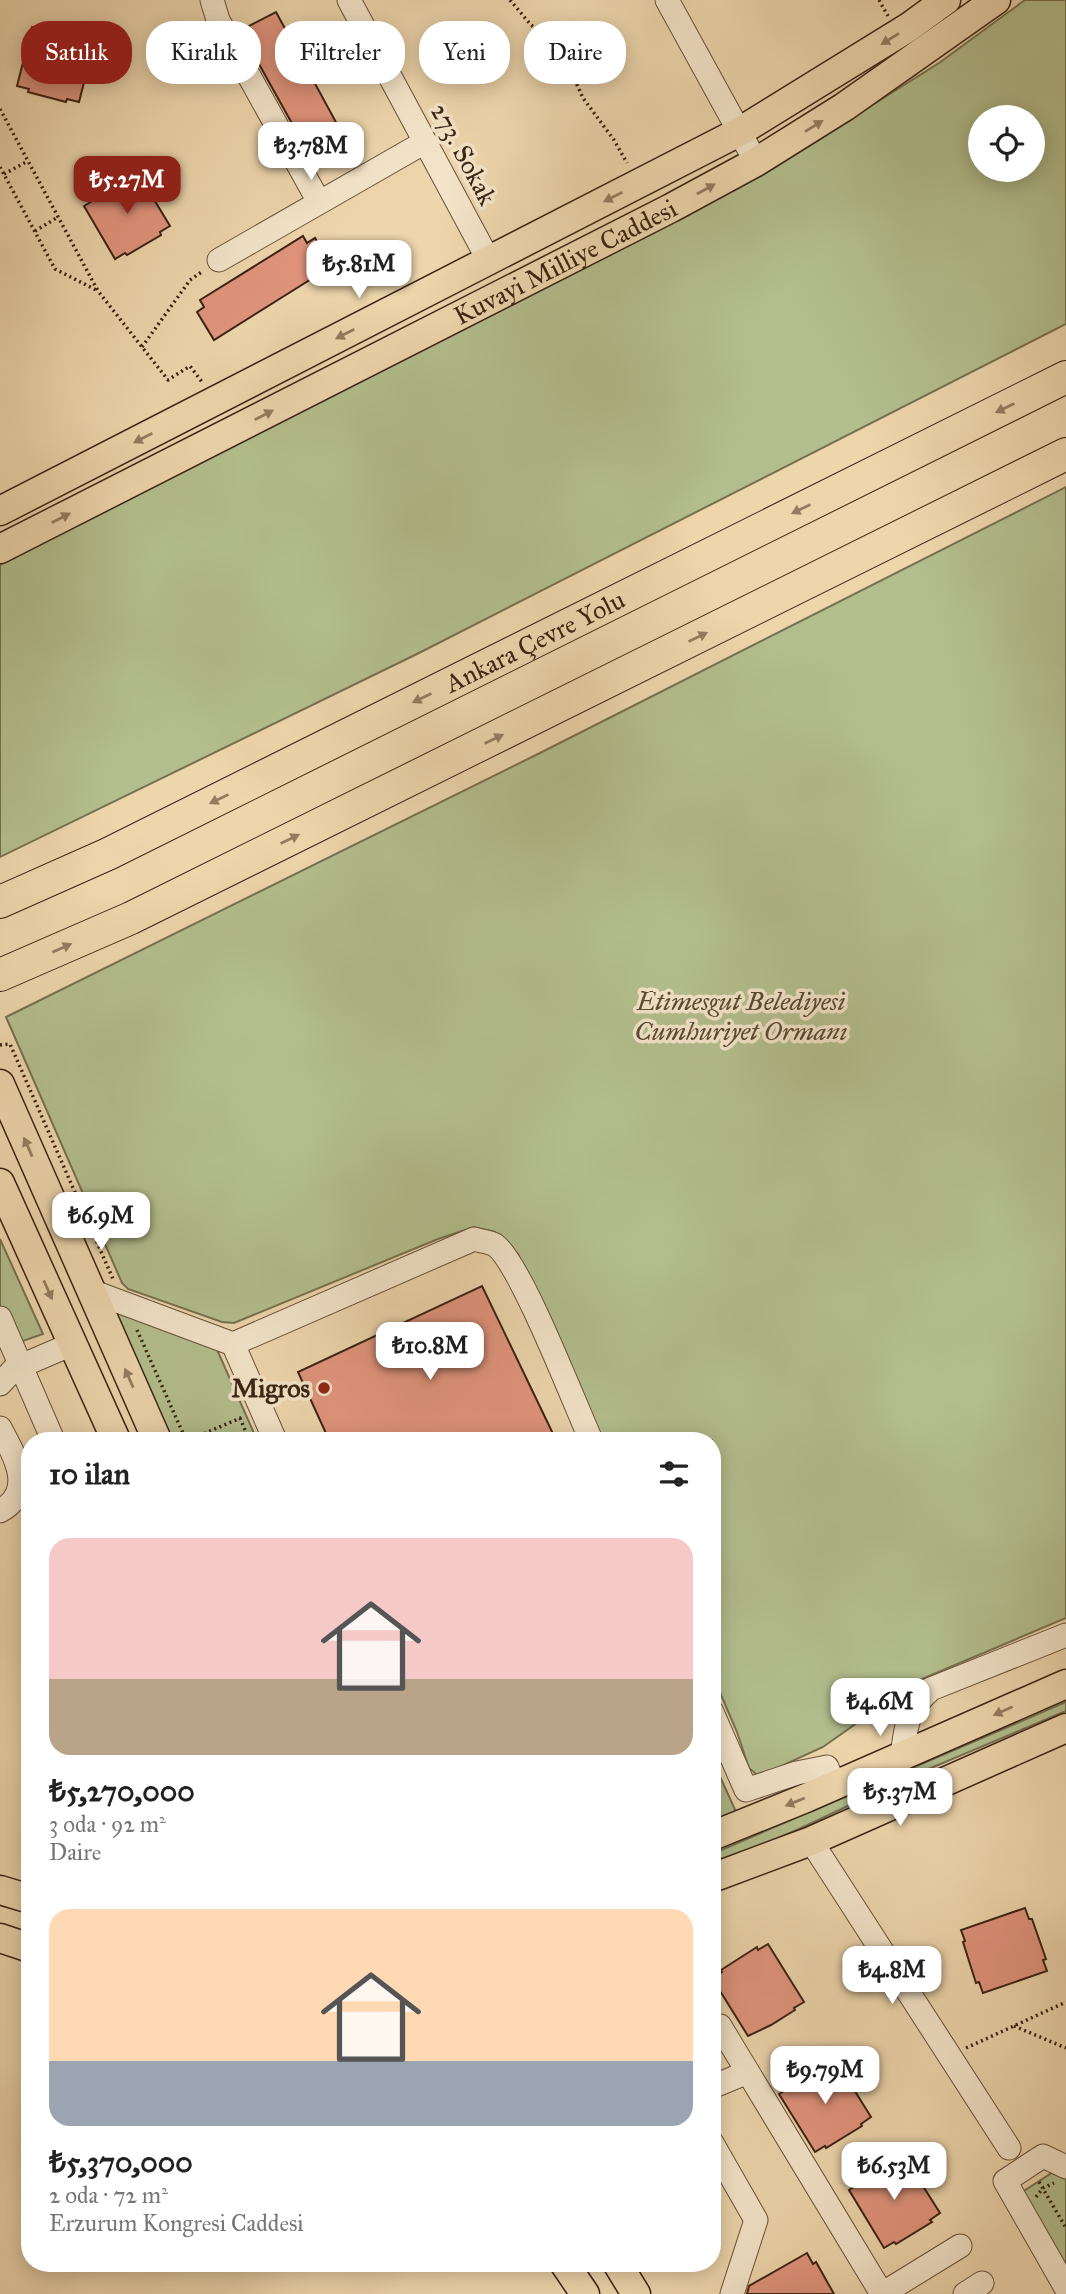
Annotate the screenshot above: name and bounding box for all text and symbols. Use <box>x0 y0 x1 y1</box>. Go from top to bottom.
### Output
chip: Satılık <box>21 21 132 84</box>
chip: Kiralık <box>146 21 261 84</box>
chip: Filtreler <box>275 21 405 84</box>
chip: Yeni <box>419 21 510 84</box>
chip: Daire <box>524 21 626 84</box>
one-way arrow <box>881 32 900 45</box>
street label: 273. Sokak <box>424 98 505 211</box>
map controls <box>968 105 1045 182</box>
button: locate <box>968 105 1045 182</box>
one-way arrow <box>804 119 823 132</box>
pin: ₺3.78M <box>254 122 368 182</box>
text: ₺3.78M <box>274 131 348 159</box>
pin: ₺5.27M <box>70 156 184 216</box>
text: ₺5.27M <box>90 165 164 193</box>
one-way arrow <box>697 183 716 195</box>
one-way arrow <box>603 191 623 203</box>
street label: Kuvayi Milliye Caddesi <box>448 192 682 332</box>
pin: ₺5.81M <box>302 240 416 300</box>
text: ₺5.81M <box>322 249 396 277</box>
one-way arrow <box>335 328 355 340</box>
one-way arrow <box>995 402 1015 413</box>
one-way arrow <box>254 409 274 420</box>
one-way arrow <box>133 432 153 443</box>
one-way arrow <box>791 503 811 515</box>
one-way arrow <box>51 512 71 523</box>
street label: Ankara Çevre Yolu <box>439 583 630 700</box>
one-way arrow <box>688 632 708 643</box>
one-way arrow <box>412 692 432 703</box>
one-way arrow <box>484 733 504 744</box>
one-way arrow <box>209 794 229 805</box>
one-way arrow <box>280 834 300 845</box>
one-way arrow <box>52 942 73 953</box>
park label: Etimesgut Belediyesi Cumhuriyet Ormanı <box>635 985 848 1047</box>
one-way arrow <box>22 1137 34 1157</box>
pin: ₺6.9M <box>52 1192 150 1252</box>
text: ₺6.9M <box>68 1201 134 1229</box>
one-way arrow <box>43 1280 54 1301</box>
pin: ₺10.8M <box>373 1322 487 1382</box>
text: ₺10.8M <box>392 1331 468 1359</box>
one-way arrow <box>123 1368 135 1388</box>
place label: Migros <box>232 1372 311 1405</box>
marker: Migros <box>316 1380 332 1396</box>
icon: filters <box>655 1455 693 1493</box>
text: 10 ilan <box>49 1456 130 1492</box>
icon: home <box>308 1583 434 1709</box>
pin: ₺4.6M <box>831 1678 929 1738</box>
text: ₺4.6M <box>847 1687 913 1715</box>
one-way arrow <box>993 1706 1014 1717</box>
pin: ₺5.37M <box>843 1769 957 1828</box>
text: ₺5,270,000 <box>49 1773 195 1809</box>
text: ₺5.37M <box>863 1777 937 1805</box>
one-way arrow <box>784 1797 805 1808</box>
text: 3 oda · 92 m² <box>49 1810 166 1838</box>
text: Daire <box>49 1838 101 1866</box>
pin: ₺4.8M <box>843 1946 941 2006</box>
icon: home <box>308 1954 434 2080</box>
text: ₺4.8M <box>858 1955 926 1983</box>
pin: ₺9.79M <box>768 2046 882 2106</box>
text: ₺9.79M <box>786 2055 864 2083</box>
pin: ₺6.53M <box>837 2142 951 2202</box>
text: ₺5,370,000 <box>49 2144 193 2180</box>
text: ₺6.53M <box>857 2151 931 2179</box>
text: 2 oda · 72 m² <box>49 2181 168 2209</box>
text: Erzurum Kongresi Caddesi <box>49 2209 304 2237</box>

